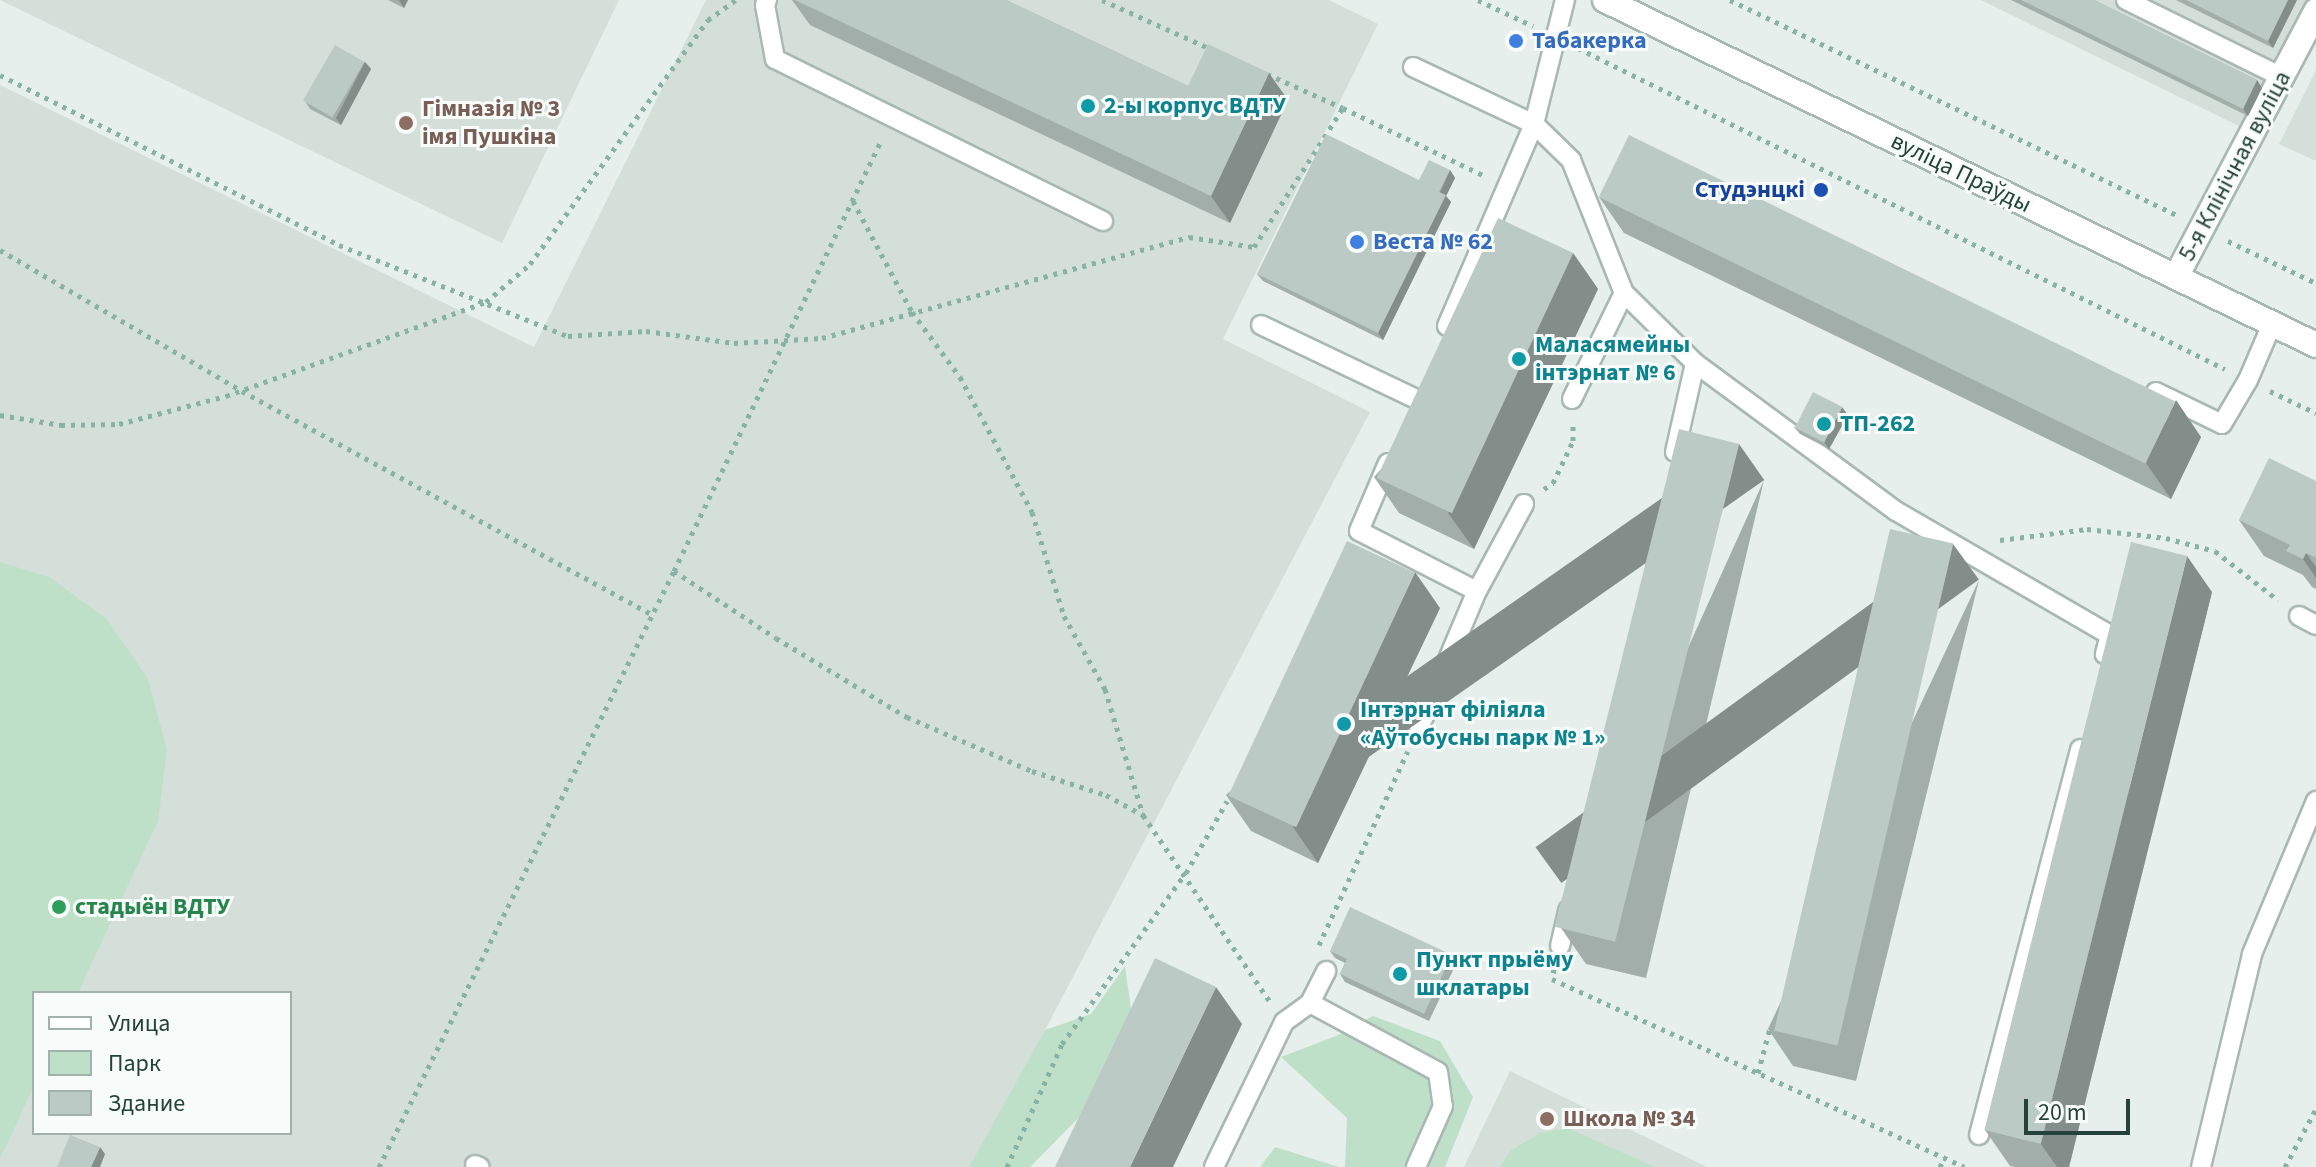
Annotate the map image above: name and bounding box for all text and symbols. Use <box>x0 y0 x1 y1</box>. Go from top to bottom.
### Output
place label: Табакерка <box>1532 27 1647 55</box>
marker: Табакерка <box>1507 32 1525 50</box>
street label: 5-я Клінічная вуліца <box>2173 66 2297 266</box>
place label: 2-ы корпус ВДТУ <box>1104 92 1286 120</box>
place label: Гімназія № 3 імя Пушкіна <box>422 95 560 151</box>
marker: 2-ы корпус ВДТУ <box>1079 97 1097 115</box>
marker: Гімназія № 3 імя Пушкіна <box>397 114 415 132</box>
street label: вуліца Праўды <box>1886 127 2036 219</box>
place label: Студэнцкі <box>1695 176 1805 204</box>
marker: Студэнцкі <box>1812 181 1830 199</box>
place label: Веста № 62 <box>1373 228 1493 256</box>
marker: Веста № 62 <box>1348 233 1366 251</box>
place label: Маласямейны інтэрнат № 6 <box>1535 331 1690 387</box>
marker: Маласямейны інтэрнат № 6 <box>1510 350 1528 368</box>
place label: ТП-262 <box>1840 410 1915 438</box>
marker: ТП-262 <box>1815 415 1833 433</box>
place label: Інтэрнат філіяла «Аўтобусны парк № 1» <box>1360 696 1605 752</box>
marker: Інтэрнат філіяла «Аўтобусны парк № 1» <box>1335 715 1353 733</box>
place label: стадыён ВДТУ <box>75 893 230 921</box>
marker: стадыён ВДТУ <box>50 898 68 916</box>
place label: Пункт прыёму шклатары <box>1416 946 1574 1002</box>
marker: Пункт прыёму шклатары <box>1391 965 1409 983</box>
legend <box>32 991 292 1135</box>
text: Улица <box>108 1006 170 1041</box>
text: Парк <box>108 1046 161 1081</box>
scale bar <box>2028 1083 2134 1133</box>
text: Здание <box>108 1086 185 1121</box>
text: 20 m <box>2038 1095 2087 1130</box>
place label: Школа № 34 <box>1563 1105 1695 1133</box>
marker: Школа № 34 <box>1538 1110 1556 1128</box>

